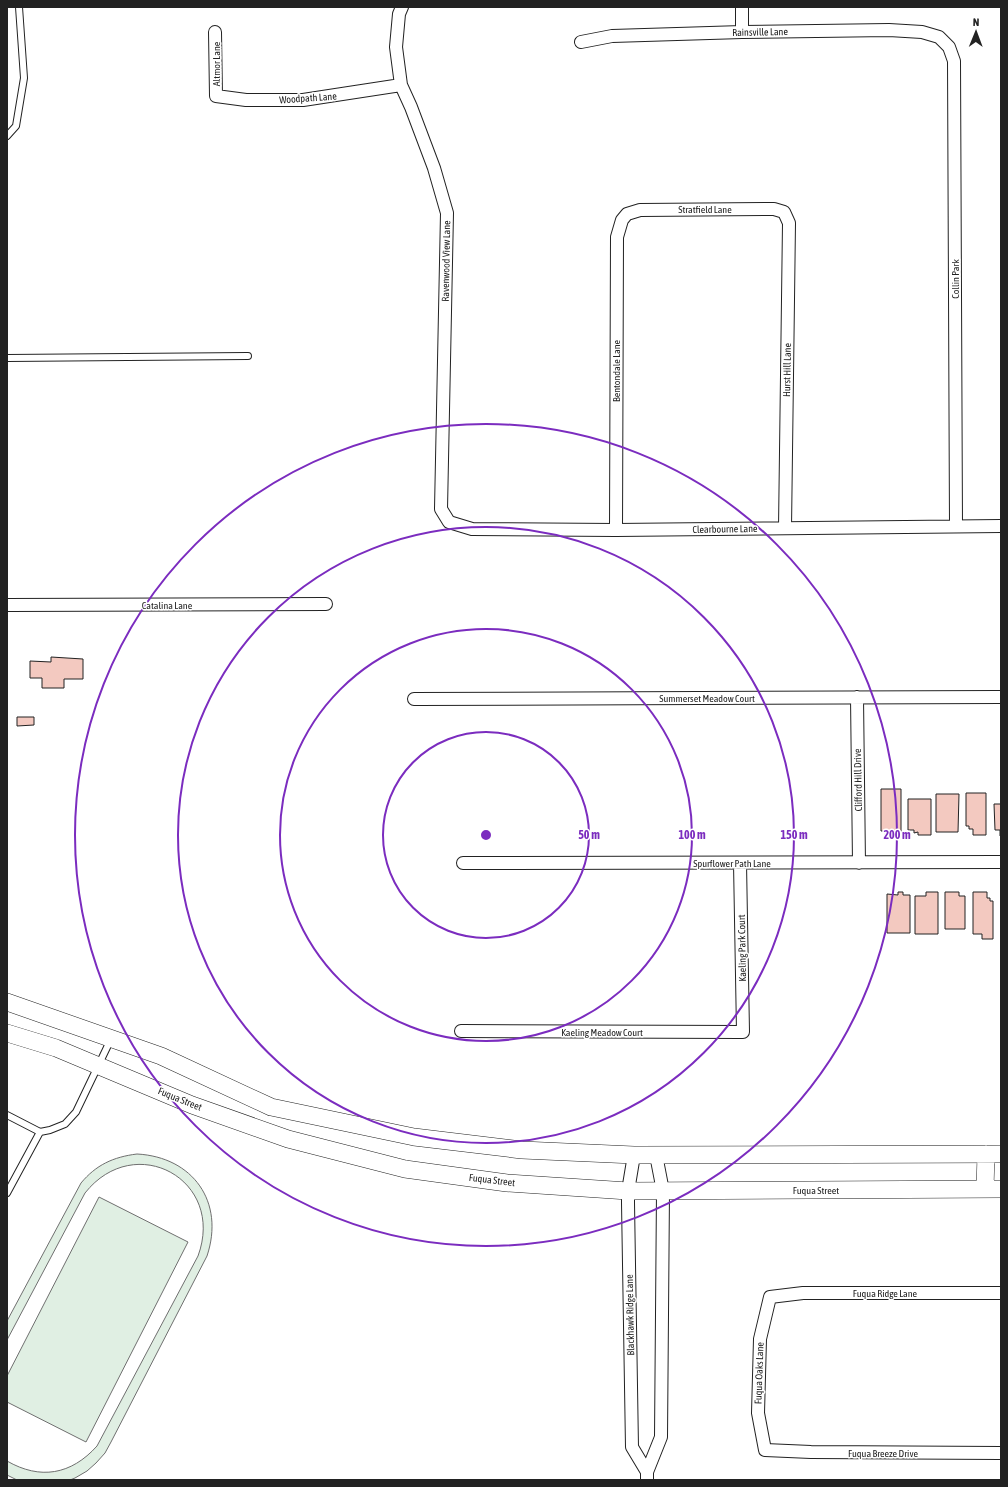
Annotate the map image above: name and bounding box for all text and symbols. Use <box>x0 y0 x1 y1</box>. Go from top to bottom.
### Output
north arrow <box>956 12 996 52</box>
text: N <box>973 16 980 28</box>
street label: Rainsville Lane <box>732 26 788 38</box>
street label: Altmor Lane <box>211 41 222 86</box>
street label: Woodpath Lane <box>279 90 338 105</box>
street label: Stratfield Lane <box>678 204 732 215</box>
street label: Ravenwood View Lane <box>440 220 452 302</box>
street label: Collin Park <box>950 259 961 299</box>
street label: Bentondale Lane <box>611 339 622 402</box>
street label: Hurst Hill Lane <box>781 342 793 397</box>
street label: Clearbourne Lane <box>692 523 758 535</box>
street label: Catalina Lane <box>142 600 193 611</box>
street label: Summerset Meadow Court <box>659 693 755 704</box>
street label: Clifford Hill Drive <box>852 748 864 812</box>
centre of rings <box>479 828 493 842</box>
text: 50 m <box>578 828 600 842</box>
text: 100 m <box>678 828 706 842</box>
text: 150 m <box>780 828 808 842</box>
text: 200 m <box>883 828 911 842</box>
street label: Spurflower Path Lane <box>693 858 771 869</box>
street label: Kaeling Park Court <box>736 914 748 982</box>
street label: Kaeling Meadow Court <box>561 1027 643 1038</box>
street label: Fuqua Street <box>156 1085 204 1113</box>
street label: Fuqua Street <box>468 1172 516 1188</box>
street label: Fuqua Street <box>793 1185 839 1196</box>
street label: Blackhawk Ridge Lane <box>624 1274 636 1356</box>
street label: Fuqua Ridge Lane <box>853 1288 918 1299</box>
street label: Fuqua Oaks Lane <box>752 1341 766 1404</box>
street label: Fuqua Breeze Drive <box>848 1448 918 1459</box>

